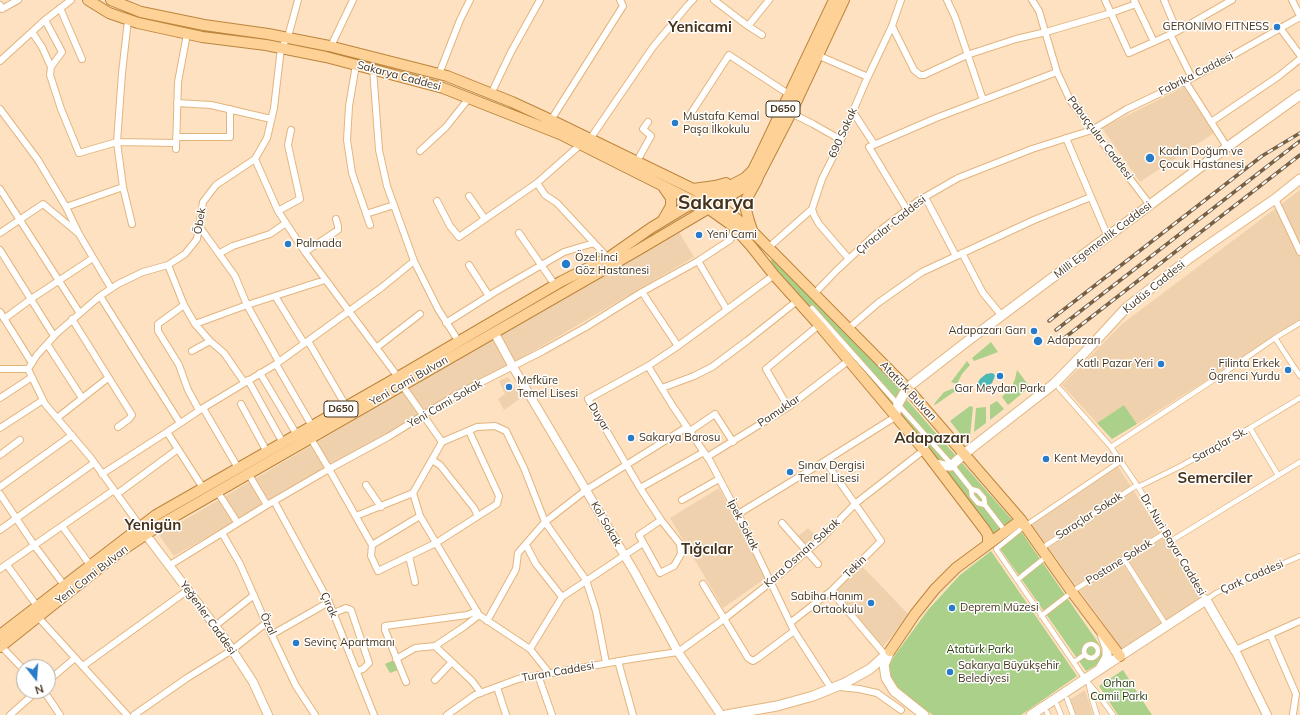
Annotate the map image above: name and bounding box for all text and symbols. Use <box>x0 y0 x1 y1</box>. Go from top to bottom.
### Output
district label: Yenicami <box>668 18 732 36</box>
place label: GERONIMO FITNESS <box>1163 20 1269 34</box>
marker: GERONIMO FITNESS <box>1272 22 1282 32</box>
street label: Fabrika Caddesi <box>1156 49 1236 99</box>
street label: Sakarya Caddesi <box>356 58 442 94</box>
street label: Pabuççular Caddesi <box>1064 94 1136 182</box>
road number: D650 <box>766 101 800 117</box>
street label: 690 Sokak <box>826 106 860 160</box>
place label: Mustafa Kemal Paşa İlkokulu <box>683 110 759 136</box>
marker: Mustafa Kemal Paşa İlkokulu <box>670 118 680 128</box>
place label: Kadın Doğum ve Çocuk Hastanesi <box>1159 145 1244 171</box>
marker: Kadın Doğum ve Çocuk Hastanesi <box>1144 152 1156 164</box>
district label: Sakarya <box>678 192 754 214</box>
street label: Çıracılar Caddesi <box>853 193 929 257</box>
street label: Milli Egemenlik Caddesi <box>1052 199 1154 281</box>
street label: Öbek <box>191 207 209 235</box>
place label: Yeni Cami <box>707 228 757 242</box>
marker: Yeni Cami <box>694 230 704 240</box>
place label: Palmada <box>296 237 342 251</box>
marker: Palmada <box>283 239 293 249</box>
place label: Özel İnci Göz Hastanesi <box>575 251 649 277</box>
marker: Özel İnci Göz Hastanesi <box>560 258 572 270</box>
street label: Kudüs Caddesi <box>1120 258 1188 316</box>
place label: Adapazarı Garı <box>949 324 1026 338</box>
marker: Adapazarı Garı <box>1029 326 1039 336</box>
place label: Adapazarı <box>1047 334 1100 348</box>
marker: Adapazarı <box>1032 335 1044 347</box>
street label: Yeni Cami Bulvarı <box>368 353 450 409</box>
place label: Katlı Pazar Yeri <box>1076 357 1153 371</box>
place label: Filinta Erkek Ögrenci Yurdu <box>1208 357 1280 383</box>
street label: Atatürk Bulvarı <box>877 359 939 423</box>
marker: Katlı Pazar Yeri <box>1156 359 1166 369</box>
marker: Filinta Erkek Ögrenci Yurdu <box>1283 365 1293 375</box>
marker: Gar Meydan Parkı <box>995 371 1005 381</box>
place label: Mefküre Temel Lisesi <box>517 374 578 400</box>
street label: Yeni Cami Sokak <box>405 377 485 431</box>
marker: Mefküre Temel Lisesi <box>504 382 514 392</box>
place label: Gar Meydan Parkı <box>955 382 1045 396</box>
street label: Pamuklar <box>755 392 803 430</box>
street label: Duyar <box>585 400 613 434</box>
road number: D650 <box>324 401 358 417</box>
street label: Saraçlar Sk. <box>1190 425 1250 465</box>
district label: Adapazarı <box>894 429 970 447</box>
place label: Sakarya Barosu <box>639 431 720 445</box>
marker: Sakarya Barosu <box>626 433 636 443</box>
place label: Kent Meydanı <box>1054 452 1123 466</box>
marker: Kent Meydanı <box>1041 454 1051 464</box>
place label: Sınav Dergisi Temel Lisesi <box>798 459 865 485</box>
marker: Sınav Dergisi Temel Lisesi <box>785 467 795 477</box>
district label: Semerciler <box>1178 469 1252 487</box>
street label: Saraçlar Sokak <box>1053 490 1125 542</box>
street label: Dr. Nuri Bayar Caddesi <box>1138 492 1208 598</box>
street label: İpek Sokak <box>725 498 761 552</box>
street label: Kol Sokak <box>588 499 624 549</box>
street label: Kara Osman Sokak <box>761 515 843 591</box>
district label: Yenigün <box>125 516 181 534</box>
street label: Postane Sokak <box>1084 536 1154 588</box>
district label: Tığcılar <box>681 540 733 558</box>
street label: Yeni Cami Bulvarı <box>53 543 131 607</box>
street label: Tekin <box>841 553 869 581</box>
street label: Çark Caddesi <box>1218 557 1286 597</box>
street label: Yeğenler Caddesi <box>177 579 239 657</box>
street label: Çırak <box>318 590 340 620</box>
place label: Sabiha Hanım Ortaokulu <box>791 590 863 616</box>
marker: Sabiha Hanım Ortaokulu <box>866 598 876 608</box>
place label: Deprem Müzesi <box>960 601 1039 615</box>
marker: Deprem Müzesi <box>947 603 957 613</box>
street label: Özal <box>257 611 279 637</box>
place label: Sevinç Apartmanı <box>304 636 395 650</box>
marker: Sevinç Apartmanı <box>291 638 301 648</box>
park label: Atatürk Parkı <box>947 643 1013 657</box>
north arrow <box>16 659 56 699</box>
street label: Turan Caddesi <box>521 659 595 685</box>
place label: Sakarya Büyükşehir Belediyesi <box>958 659 1059 685</box>
marker: Sakarya Büyükşehir Belediyesi <box>945 667 955 677</box>
park label: Orhan Camii Parkı <box>1090 677 1148 703</box>
text: N <box>33 682 45 697</box>

